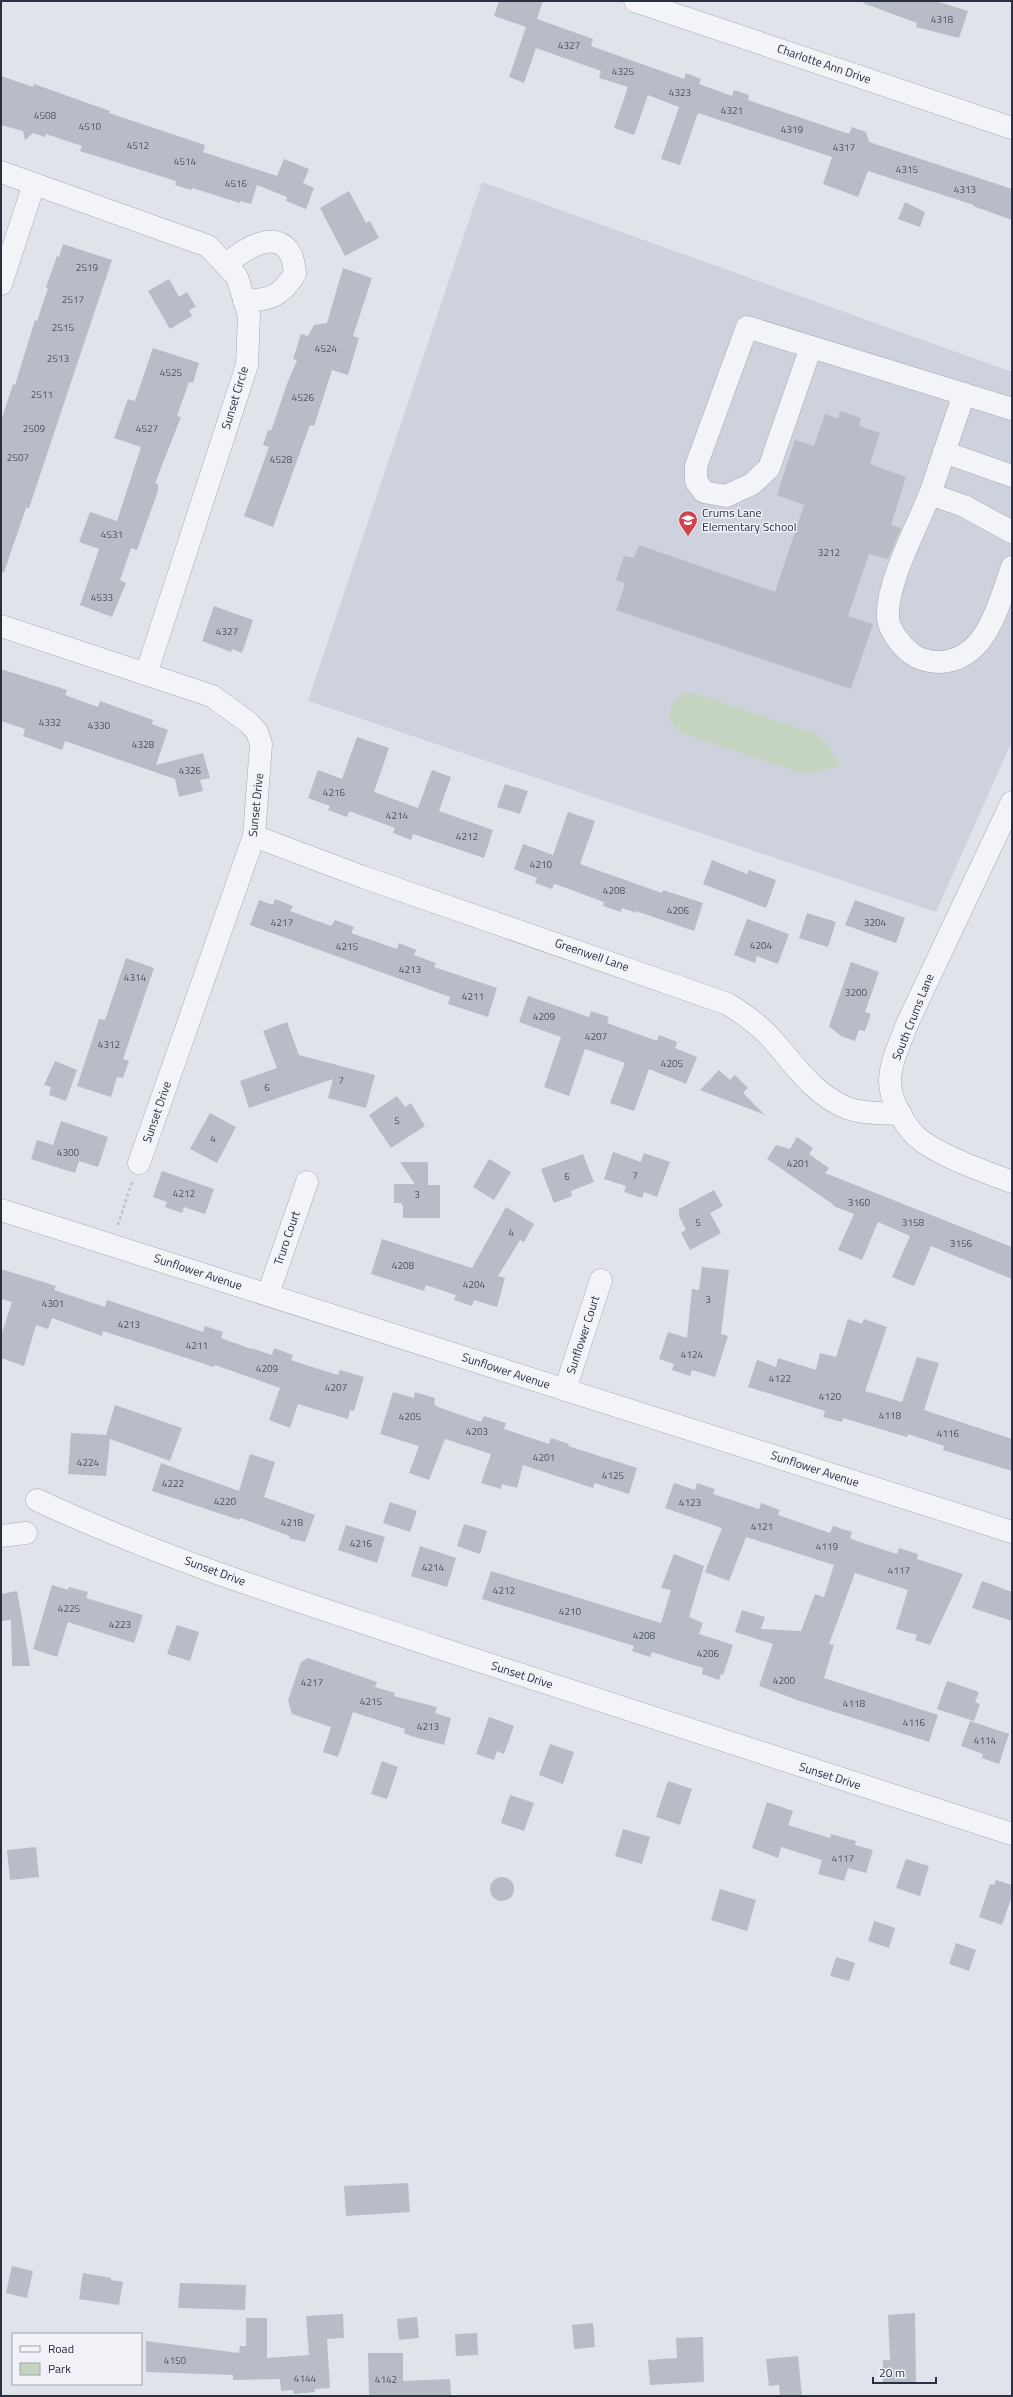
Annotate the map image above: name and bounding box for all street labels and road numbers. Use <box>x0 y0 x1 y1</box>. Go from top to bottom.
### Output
street label: Charlotte Ann Drive <box>775 39 874 89</box>
street label: Sunset Circle <box>216 364 253 432</box>
street label: Sunset Drive <box>243 772 268 838</box>
street label: Greenwell Lane <box>552 933 632 976</box>
street label: South Crums Lane <box>886 971 939 1063</box>
street label: Sunset Drive <box>137 1078 176 1145</box>
street label: Truro Court <box>268 1207 305 1268</box>
street label: Sunflower Avenue <box>152 1248 245 1295</box>
street label: Sunflower Court <box>561 1292 604 1377</box>
street label: Sunflower Avenue <box>460 1347 553 1394</box>
street label: Sunflower Avenue <box>769 1445 862 1492</box>
street label: Sunset Drive <box>182 1551 249 1590</box>
street label: Sunset Drive <box>489 1656 556 1693</box>
street label: Sunset Drive <box>797 1757 864 1794</box>

